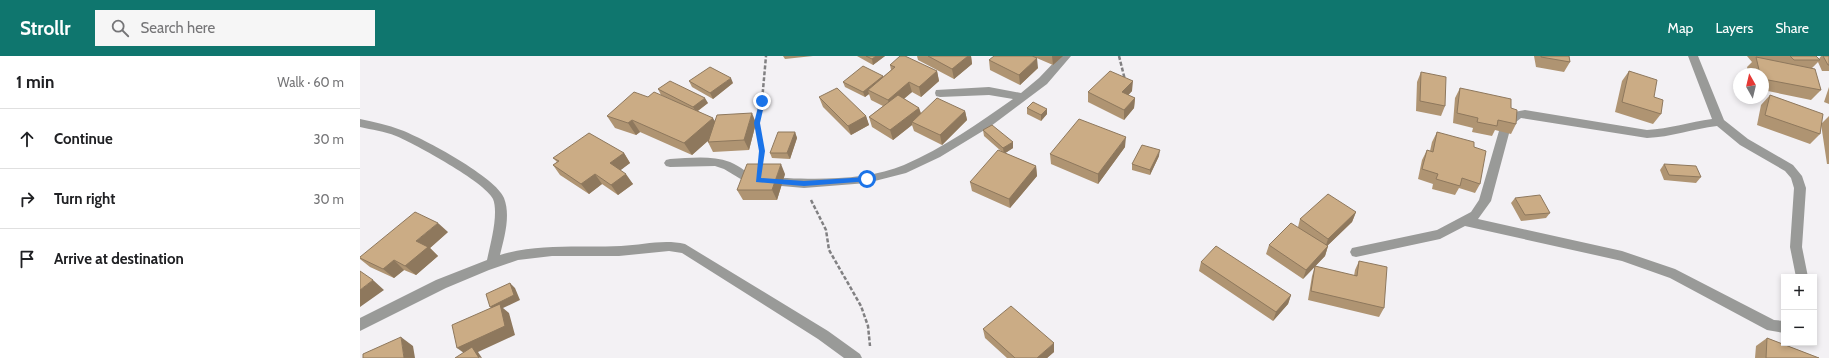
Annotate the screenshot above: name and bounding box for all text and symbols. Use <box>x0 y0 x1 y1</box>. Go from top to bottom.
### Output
search box <box>95 10 375 46</box>
text: Strollr <box>20 17 71 40</box>
icon: search <box>109 17 131 39</box>
text: Search here <box>141 19 215 37</box>
text: Map <box>1668 19 1693 37</box>
text: Layers <box>1715 19 1753 37</box>
text: Share <box>1775 19 1809 37</box>
north arrow <box>1733 68 1769 104</box>
text: 1 min <box>16 72 54 92</box>
text: Walk · 60 m <box>277 74 344 90</box>
route end <box>753 92 771 110</box>
icon: ahead <box>16 128 38 150</box>
text: Continue <box>54 130 113 148</box>
text: 30 m <box>314 131 344 147</box>
route start <box>858 170 876 188</box>
icon: right <box>16 188 38 210</box>
text: Turn right <box>54 190 115 208</box>
text: 30 m <box>314 191 344 207</box>
icon: arrive <box>16 248 38 270</box>
text: Arrive at destination <box>54 250 184 268</box>
map controls <box>1781 274 1817 346</box>
button: + <box>1781 274 1817 310</box>
button: − <box>1781 310 1817 346</box>

